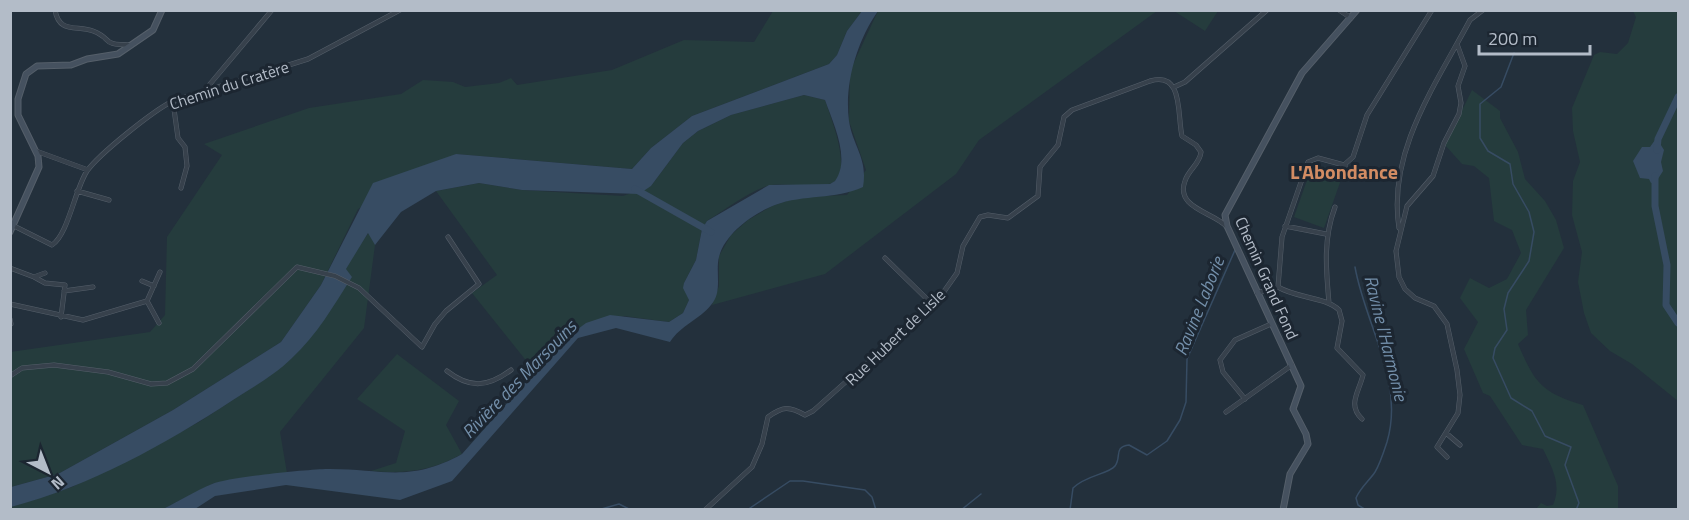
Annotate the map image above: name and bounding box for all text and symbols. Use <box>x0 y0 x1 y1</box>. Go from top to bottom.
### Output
scale bar <box>1479 18 1590 56</box>
text: 200 m <box>1488 25 1537 52</box>
street label: Chemin du Cratère <box>166 54 292 116</box>
district label: L'Abondance <box>1290 156 1398 187</box>
street label: Chemin Grand Fond <box>1229 213 1305 343</box>
water label: Ravine Laborie <box>1167 251 1232 359</box>
water label: Ravine l'Harmonie <box>1357 272 1415 405</box>
street label: Rue Hubert de Lisle <box>840 283 950 391</box>
water label: Rivière des Marsouins <box>455 313 584 444</box>
north arrow <box>18 442 78 502</box>
text: N <box>46 471 70 496</box>

